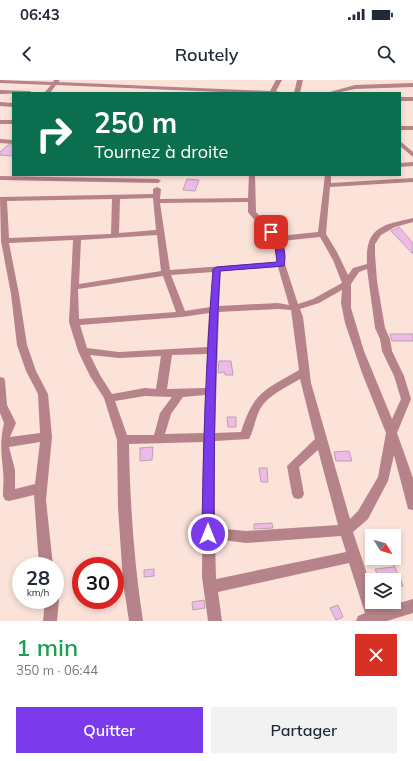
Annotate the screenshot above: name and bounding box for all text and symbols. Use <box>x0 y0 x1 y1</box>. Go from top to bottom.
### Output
text: 06:43 <box>20 5 60 24</box>
icon: back <box>16 43 38 65</box>
text: Routely <box>175 43 238 66</box>
icon: search <box>375 43 397 65</box>
text: 250 m <box>94 105 177 140</box>
icon: right <box>28 108 80 160</box>
text: Tournez à droite <box>94 140 228 163</box>
pin <box>254 215 288 249</box>
icon: arrive <box>260 221 282 243</box>
position arrow <box>187 513 229 555</box>
north arrow <box>365 529 401 565</box>
map controls <box>365 529 401 609</box>
speed limit sign: 30 <box>72 557 124 609</box>
text: 28 <box>26 565 50 590</box>
button: layers <box>365 573 401 609</box>
text: km/h <box>27 586 49 599</box>
text: 1 min <box>16 632 78 662</box>
button: close <box>355 634 397 676</box>
text: 350 m · 06:44 <box>16 662 98 678</box>
button: Quitter <box>16 707 203 753</box>
button: Partager <box>211 707 397 753</box>

